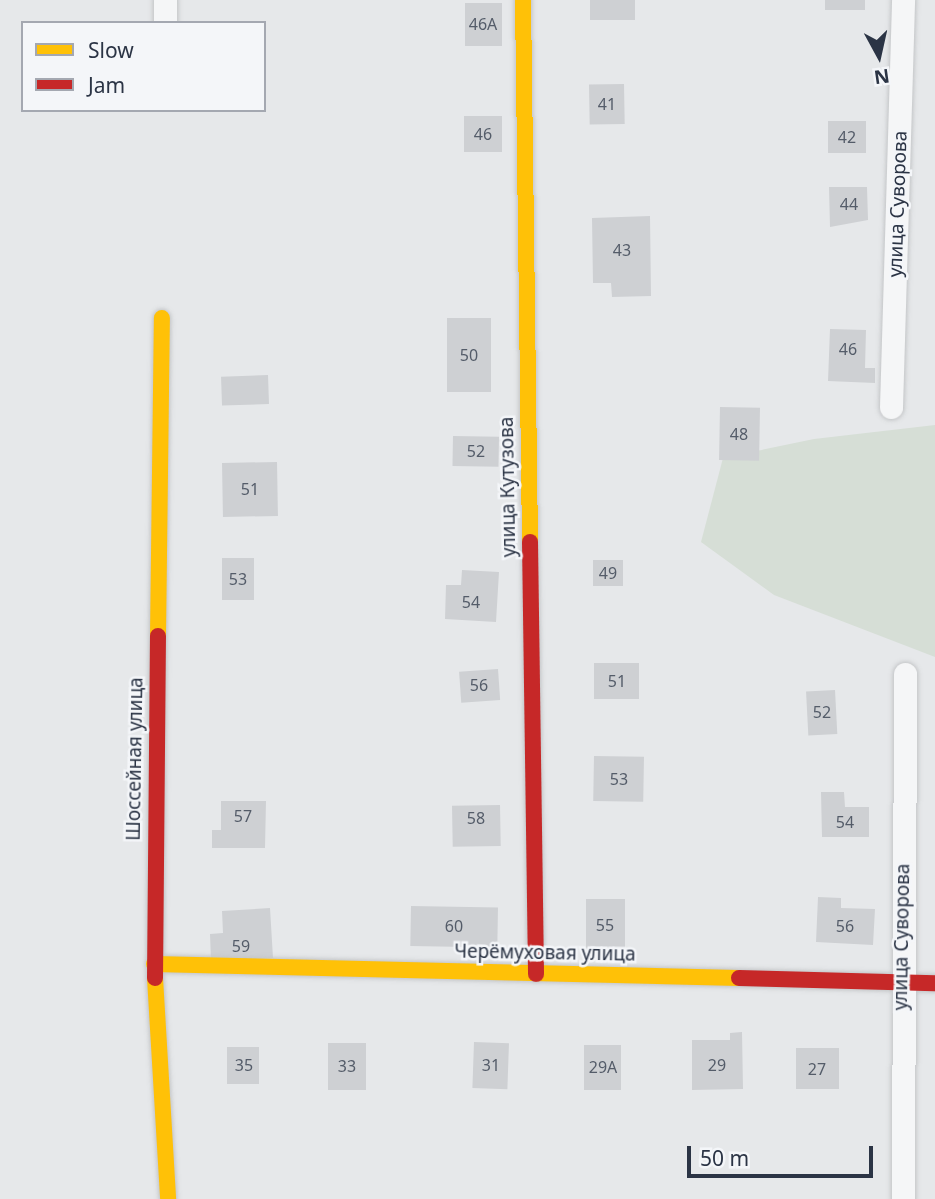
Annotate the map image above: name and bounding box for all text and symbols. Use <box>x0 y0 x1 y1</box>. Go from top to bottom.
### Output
house number: 46А <box>469 14 497 34</box>
legend <box>21 21 266 112</box>
north arrow <box>844 21 914 91</box>
text: Slow <box>88 36 134 64</box>
text: N <box>872 63 891 91</box>
text: Jam <box>88 71 125 99</box>
house number: 41 <box>598 94 616 114</box>
house number: 46 <box>474 124 492 144</box>
house number: 42 <box>838 127 856 147</box>
street label: улица Суворова <box>884 130 912 278</box>
house number: 44 <box>840 194 858 214</box>
house number: 43 <box>613 240 631 260</box>
house number: 46 <box>839 339 857 359</box>
house number: 50 <box>460 345 478 365</box>
street label: улица Кутузова <box>495 417 521 557</box>
house number: 48 <box>730 424 748 444</box>
house number: 52 <box>467 441 485 461</box>
house number: 51 <box>241 479 259 499</box>
house number: 49 <box>599 563 617 583</box>
house number: 53 <box>229 569 247 589</box>
house number: 54 <box>462 592 480 612</box>
house number: 51 <box>608 671 626 691</box>
house number: 56 <box>470 675 488 695</box>
street label: Шоссейная улица <box>122 677 148 841</box>
house number: 52 <box>813 702 831 722</box>
house number: 53 <box>610 769 628 789</box>
house number: 57 <box>234 806 252 826</box>
house number: 58 <box>467 808 485 828</box>
house number: 54 <box>836 812 854 832</box>
street label: улица Суворова <box>889 863 915 1011</box>
house number: 55 <box>596 915 614 935</box>
house number: 60 <box>445 916 463 936</box>
house number: 56 <box>836 916 854 936</box>
house number: 59 <box>232 936 250 956</box>
street label: Черёмуховая улица <box>454 940 636 966</box>
house number: 35 <box>235 1055 253 1075</box>
house number: 31 <box>482 1055 500 1075</box>
house number: 29 <box>708 1055 726 1075</box>
house number: 33 <box>338 1056 356 1076</box>
house number: 29А <box>589 1057 617 1077</box>
house number: 27 <box>808 1059 826 1079</box>
scale bar <box>690 1132 876 1176</box>
text: 50 m <box>700 1144 749 1172</box>

